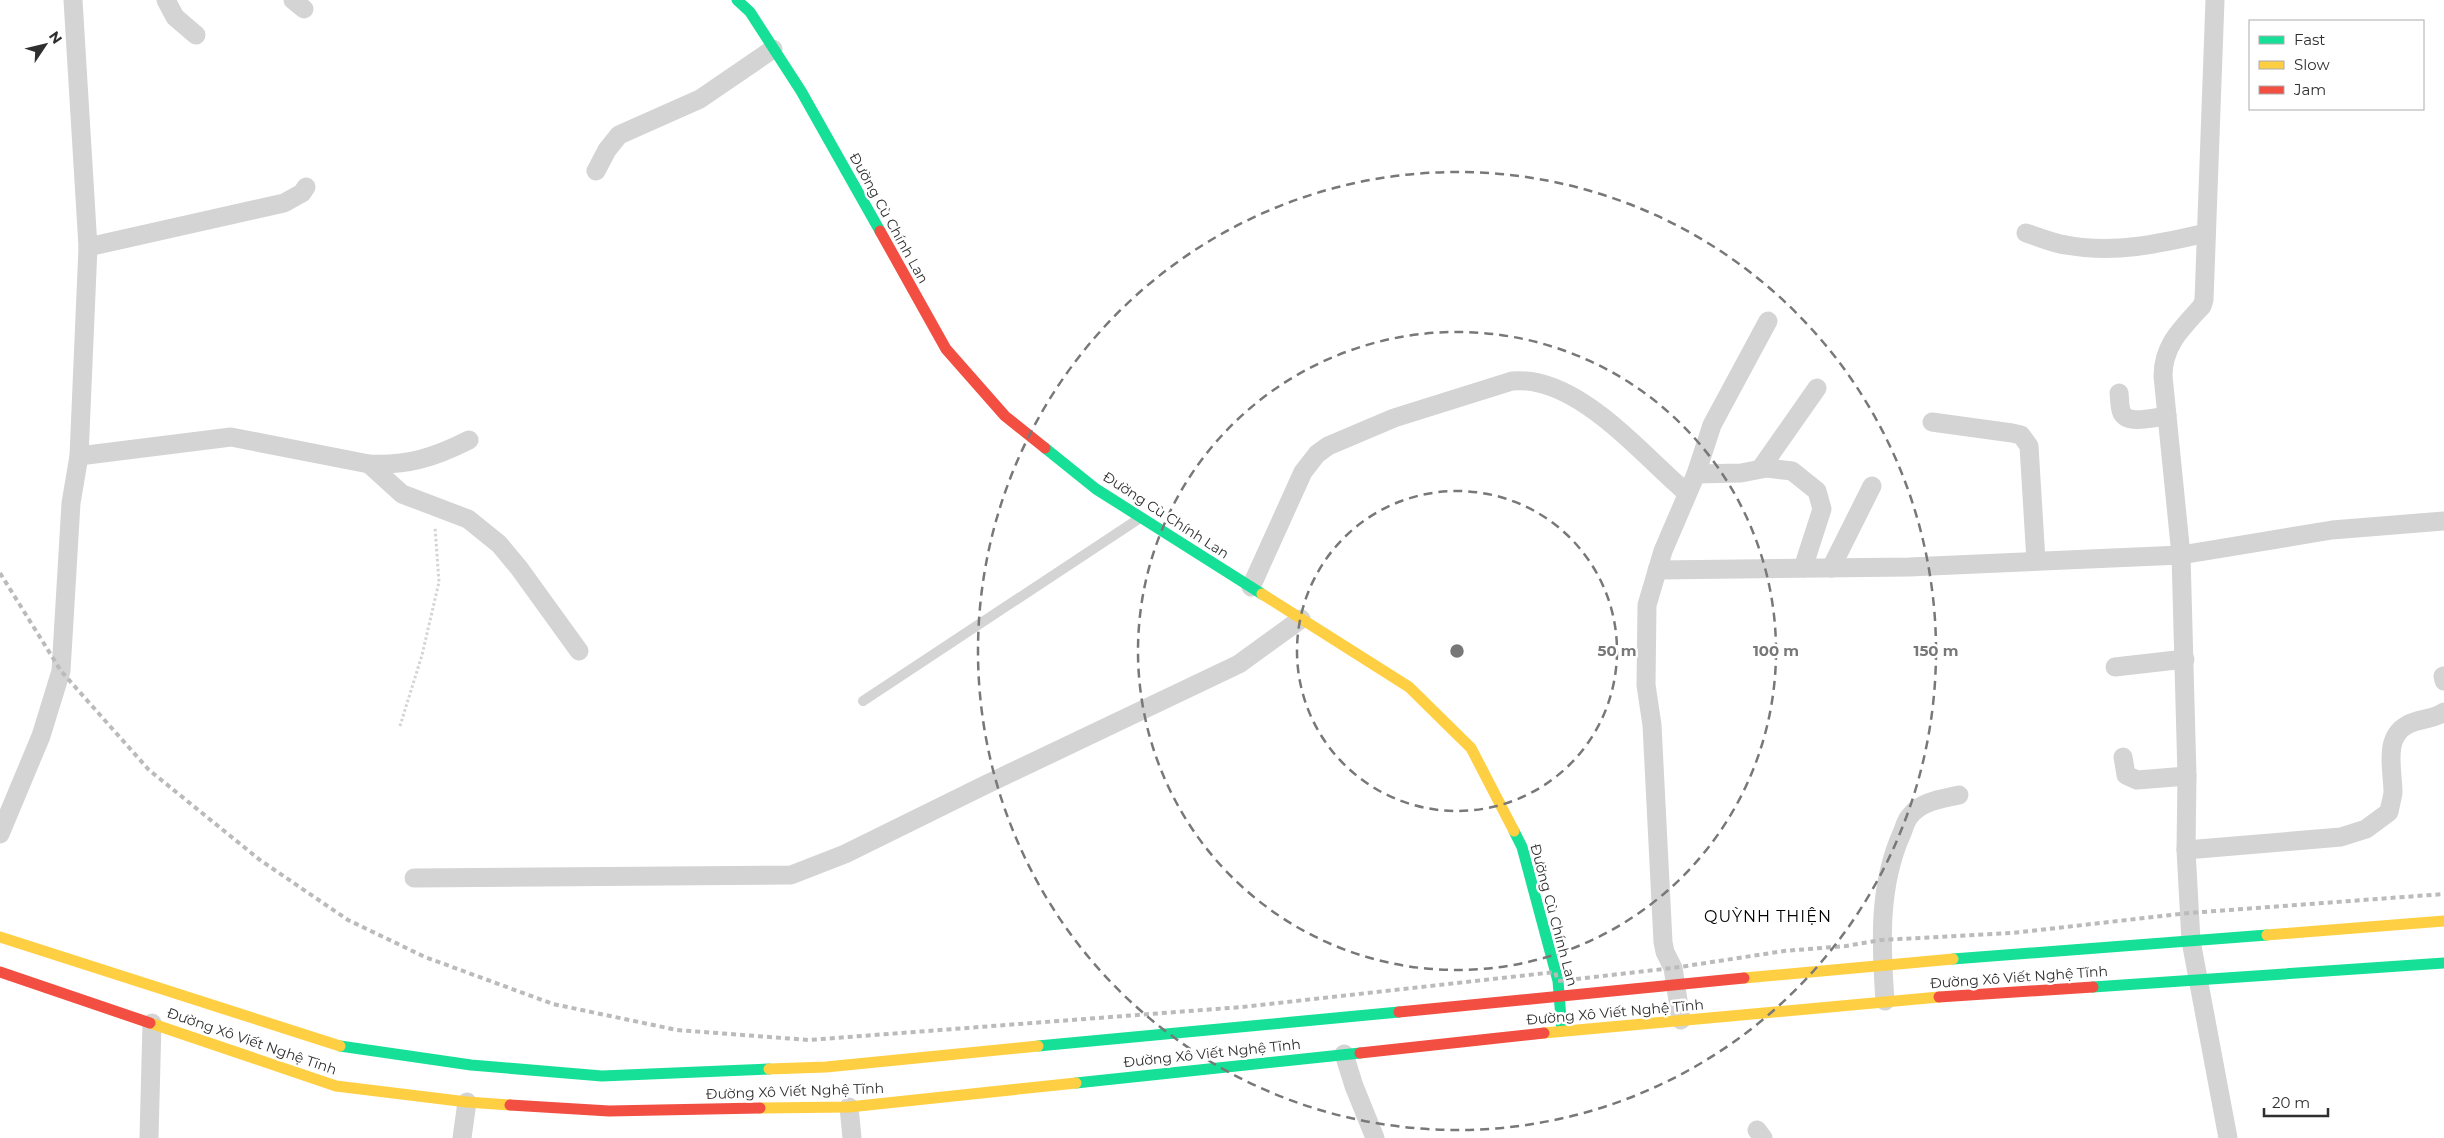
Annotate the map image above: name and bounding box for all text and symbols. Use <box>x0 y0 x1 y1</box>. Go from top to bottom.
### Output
north arrow <box>20 20 70 70</box>
legend <box>2249 20 2424 110</box>
text: N <box>45 28 66 47</box>
text: Fast <box>2294 30 2325 49</box>
text: Slow <box>2294 55 2330 74</box>
text: Jam <box>2293 80 2326 99</box>
street label: Đường Cù Chính Lan <box>846 149 932 287</box>
street label: Đường Cù Chính Lan <box>1100 467 1232 563</box>
text: 50 m <box>1597 641 1637 660</box>
text: 100 m <box>1753 641 1799 660</box>
text: 150 m <box>1914 641 1958 660</box>
centre of rings <box>1448 642 1466 660</box>
street label: Đường Cù Chính Lan <box>1526 842 1582 988</box>
district label: QUỲNH THIỆN <box>1704 907 1832 926</box>
street label: Đường Xô Viết Nghệ Tĩnh <box>1929 962 2109 992</box>
street label: Đường Xô Viết Nghệ Tĩnh <box>1525 995 1705 1029</box>
street label: Đường Xô Viết Nghệ Tĩnh <box>165 1003 339 1079</box>
street label: Đường Xô Viết Nghệ Tĩnh <box>1122 1035 1302 1071</box>
street label: Đường Xô Viết Nghệ Tĩnh <box>706 1079 884 1103</box>
scale bar <box>2264 1086 2328 1118</box>
text: 20 m <box>2272 1093 2310 1112</box>

